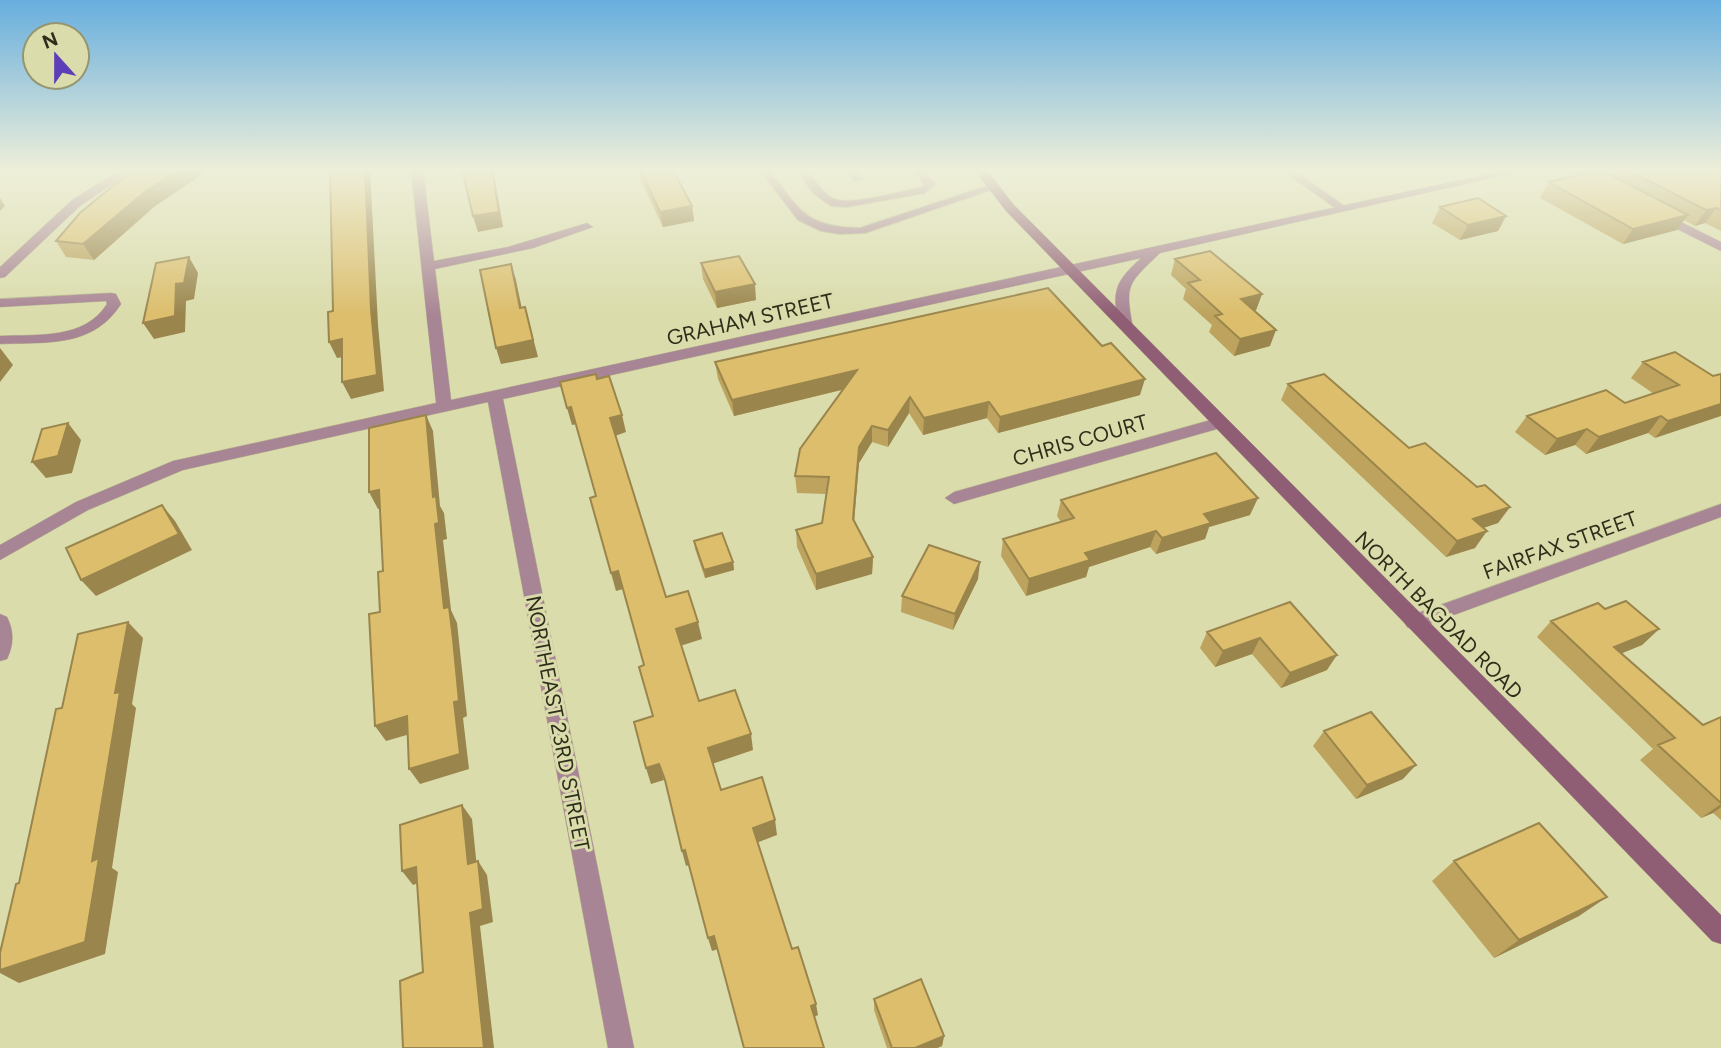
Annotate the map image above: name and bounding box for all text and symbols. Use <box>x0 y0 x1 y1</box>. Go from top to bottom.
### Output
north arrow <box>21 21 91 91</box>
text: N <box>39 27 61 54</box>
street label: GRAHAM STREET <box>664 288 836 350</box>
street label: CHRIS COURT <box>1010 409 1151 471</box>
street label: FAIRFAX STREET <box>1479 505 1641 584</box>
street label: NORTH BAGDAD ROAD <box>1350 526 1528 704</box>
street label: NORTHEAST 23RD STREET <box>521 593 595 853</box>

